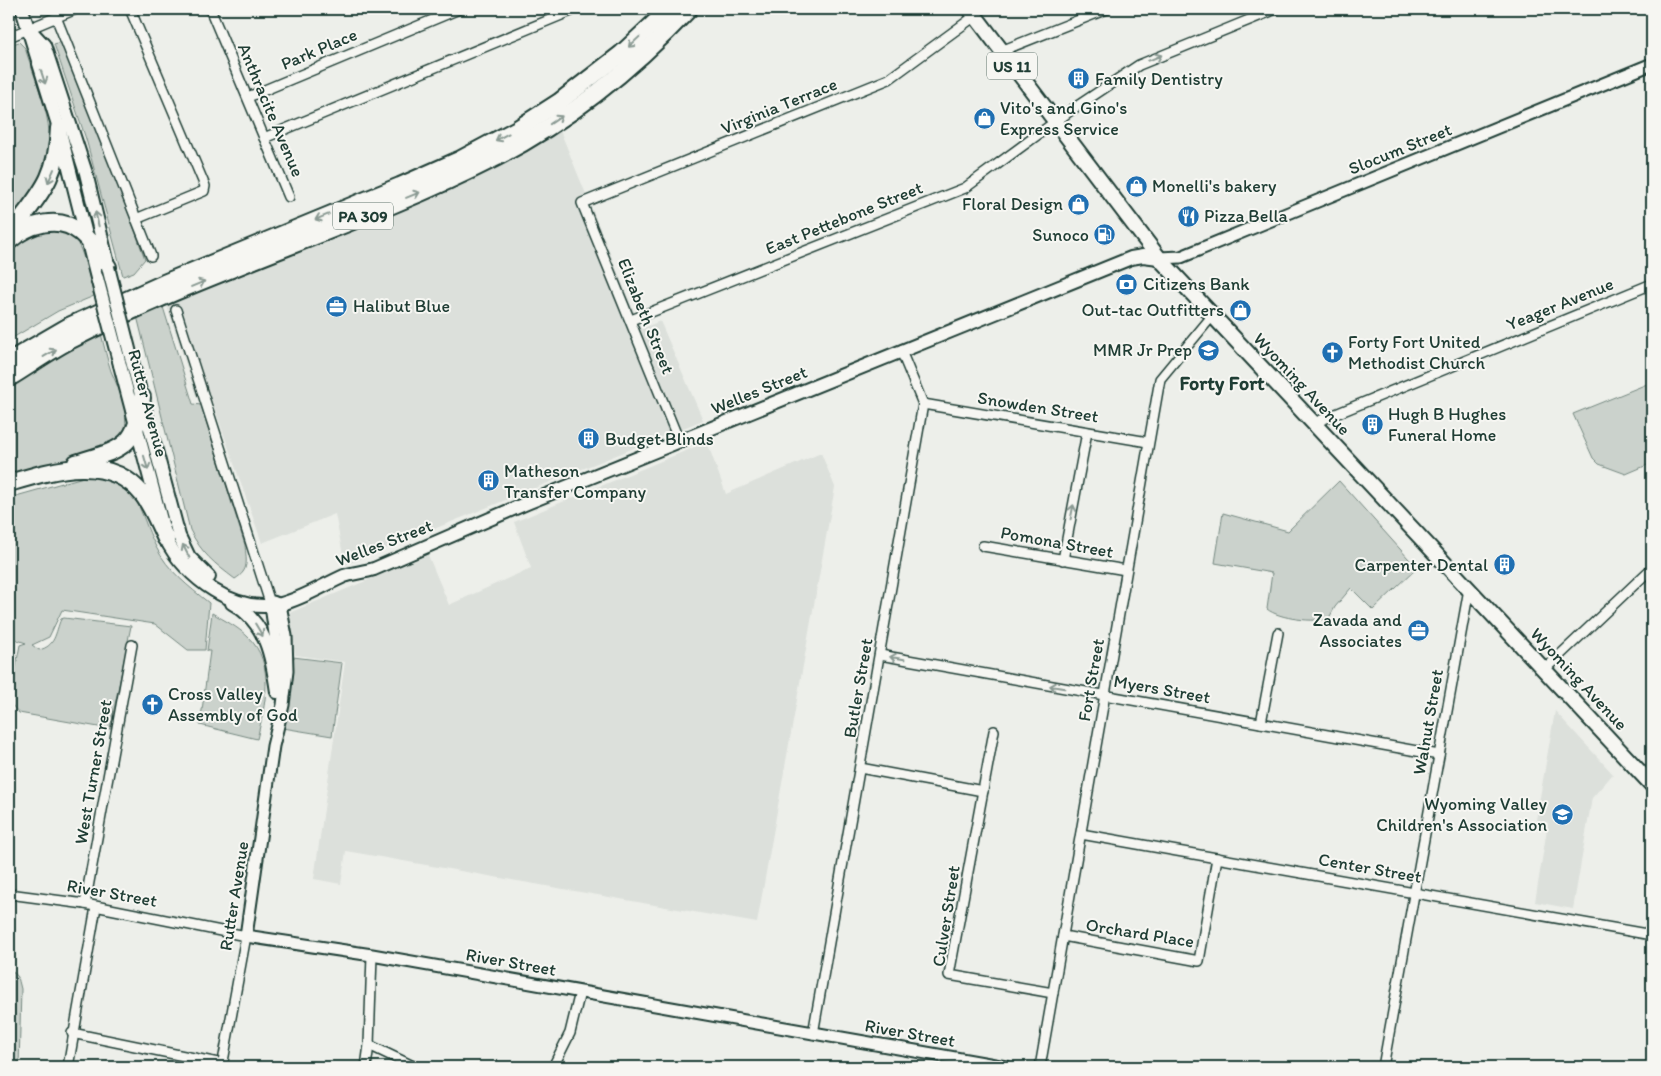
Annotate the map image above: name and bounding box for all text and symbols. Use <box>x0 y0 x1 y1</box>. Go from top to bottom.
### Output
street label: Park Place <box>278 23 360 75</box>
one-way arrow <box>627 36 640 48</box>
street label: Anthracite Avenue <box>233 40 309 180</box>
road number: US 11 <box>987 52 1037 80</box>
one-way arrow <box>1147 53 1162 62</box>
building icon: Family Dentistry <box>1067 67 1091 91</box>
place label: Family Dentistry <box>1095 68 1223 90</box>
one-way arrow <box>39 69 48 84</box>
street label: Virginia Terrace <box>718 73 840 139</box>
place label: Vito's and Gino's Express Service <box>1000 97 1127 140</box>
shop icon: Vito's and Gino's Express Service <box>972 106 996 130</box>
one-way arrow <box>549 115 563 125</box>
street label: Slocum Street <box>1345 118 1455 180</box>
one-way arrow <box>495 133 510 142</box>
one-way arrow <box>45 168 55 183</box>
shop icon: Monelli's bakery <box>1124 174 1148 198</box>
place label: Monelli's bakery <box>1152 175 1277 197</box>
street label: East Pettebone Street <box>762 176 926 260</box>
one-way arrow <box>405 190 420 200</box>
shop icon: Floral Design <box>1067 192 1091 216</box>
place label: Floral Design <box>962 193 1063 215</box>
road number: PA 309 <box>333 202 393 230</box>
restaurant icon: Pizza Bella <box>1176 204 1200 228</box>
place label: Pizza Bella <box>1204 205 1289 227</box>
one-way arrow <box>92 212 101 228</box>
one-way arrow <box>315 213 330 223</box>
fuel station icon: Sunoco <box>1093 223 1117 247</box>
place label: Sunoco <box>1032 224 1089 246</box>
street label: Elizabeth Street <box>613 255 679 377</box>
bank icon: Citizens Bank <box>1115 272 1139 296</box>
place label: Citizens Bank <box>1143 273 1250 295</box>
street label: Yeager Avenue <box>1503 273 1617 335</box>
one-way arrow <box>190 279 205 289</box>
office icon: Halibut Blue <box>325 294 349 318</box>
place label: Halibut Blue <box>353 295 450 317</box>
shop icon: Out-tac Outfitters <box>1228 298 1252 322</box>
place label: Out-tac Outfitters <box>1081 299 1224 321</box>
street label: Wyoming Avenue <box>1249 328 1355 440</box>
place label: Forty Fort United Methodist Church <box>1348 331 1485 374</box>
school or university icon: MMR Jr Prep <box>1196 338 1220 362</box>
place label: MMR Jr Prep <box>1093 339 1192 361</box>
church icon: Forty Fort United Methodist Church <box>1320 340 1344 364</box>
one-way arrow <box>43 347 57 357</box>
street label: Rutter Avenue <box>123 347 173 459</box>
street label: Welles Street <box>708 361 811 419</box>
district label: Forty Fort <box>1179 371 1265 396</box>
street label: Snowden Street <box>976 387 1100 427</box>
place label: Hugh B Hughes Funeral Home <box>1388 403 1506 446</box>
building icon: Hugh B Hughes Funeral Home <box>1360 412 1384 436</box>
building icon: Budget Blinds <box>577 427 601 451</box>
place label: Budget Blinds <box>605 428 714 450</box>
one-way arrow <box>141 455 151 471</box>
place label: Matheson Transfer Company <box>504 460 647 503</box>
building icon: Matheson Transfer Company <box>476 469 500 493</box>
one-way arrow <box>1068 504 1078 520</box>
street label: Welles Street <box>332 514 436 572</box>
street label: Pomona Street <box>999 521 1115 563</box>
one-way arrow <box>181 543 191 558</box>
building icon: Carpenter Dental <box>1492 553 1516 577</box>
place label: Carpenter Dental <box>1355 554 1488 576</box>
place label: Zavada and Associates <box>1313 609 1402 652</box>
office icon: Zavada and Associates <box>1406 618 1430 642</box>
one-way arrow <box>255 622 265 636</box>
street label: Wyoming Avenue <box>1526 623 1632 735</box>
street label: Butler Street <box>838 636 878 740</box>
street label: Fort Street <box>1073 637 1109 723</box>
one-way arrow <box>890 653 906 663</box>
street label: Walnut Street <box>1408 667 1448 777</box>
street label: Myers Street <box>1112 670 1212 708</box>
one-way arrow <box>1050 681 1066 691</box>
place label: Cross Valley Assembly of God <box>168 683 298 726</box>
church icon: Cross Valley Assembly of God <box>140 692 164 716</box>
street label: West Turner Street <box>69 698 117 846</box>
place label: Wyoming Valley Children's Association <box>1376 793 1548 836</box>
school or university icon: Wyoming Valley Children's Association <box>1551 802 1575 826</box>
street label: Rutter Avenue <box>214 840 254 952</box>
street label: Center Street <box>1317 848 1424 888</box>
street label: Culver Street <box>927 864 965 968</box>
street label: River Street <box>65 874 159 912</box>
street label: Orchard Place <box>1084 914 1196 952</box>
street label: River Street <box>464 943 558 981</box>
street label: River Street <box>863 1014 957 1052</box>

